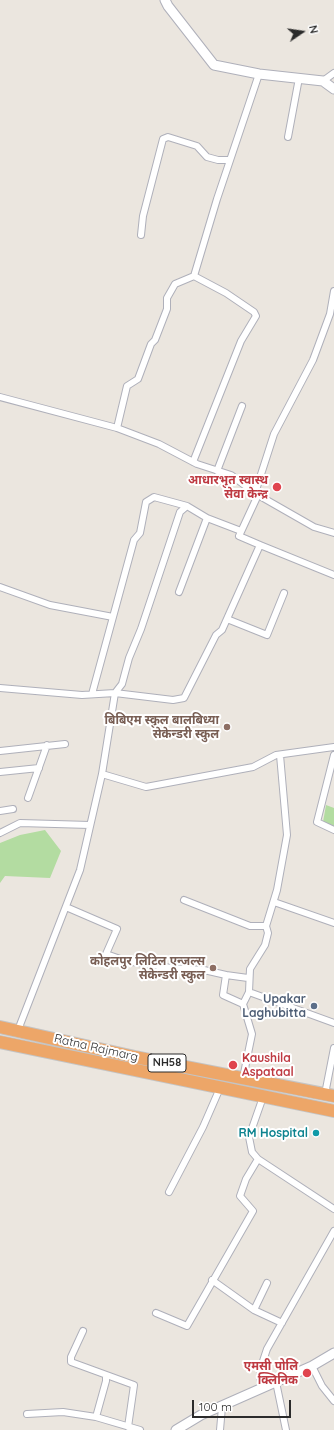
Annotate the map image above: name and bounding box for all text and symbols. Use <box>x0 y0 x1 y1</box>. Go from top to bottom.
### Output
north arrow <box>282 12 322 52</box>
text: N <box>306 24 321 35</box>
place label: आधारभुत स्वास्थ सेवा केन्द्र <box>188 473 268 501</box>
marker: आधारभुत स्वास्थ सेवा केन्द्र <box>271 481 283 493</box>
place label: बिबिएम स्कुल बालबिध्या सेकेन्डरी स्कुल <box>104 713 219 741</box>
marker: बिबिएम स्कुल बालबिध्या सेकेन्डरी स्कुल <box>222 722 232 732</box>
place label: कोहलपुर लिटिल एन्जल्स सेकेन्डरी स्कुल <box>90 954 205 982</box>
marker: कोहलपुर लिटिल एन्जल्स सेकेन्डरी स्कुल <box>208 963 218 973</box>
place label: Upakar Laghubitta <box>242 992 306 1020</box>
marker: Upakar Laghubitta <box>309 1001 319 1011</box>
street label: Ratna Rajmarg <box>53 1031 139 1065</box>
place label: Kaushila Aspataal <box>242 1051 294 1079</box>
road number: NH58 <box>148 1054 186 1072</box>
marker: Kaushila Aspataal <box>227 1059 239 1071</box>
place label: RM Hospital <box>239 1126 308 1140</box>
marker: RM Hospital <box>311 1128 321 1138</box>
place label: एमसी पोलि क्लिनिक <box>244 1359 298 1387</box>
marker: एमसी पोलि क्लिनिक <box>301 1367 313 1379</box>
scale bar <box>194 1392 293 1418</box>
text: 100 m <box>199 1399 232 1414</box>

